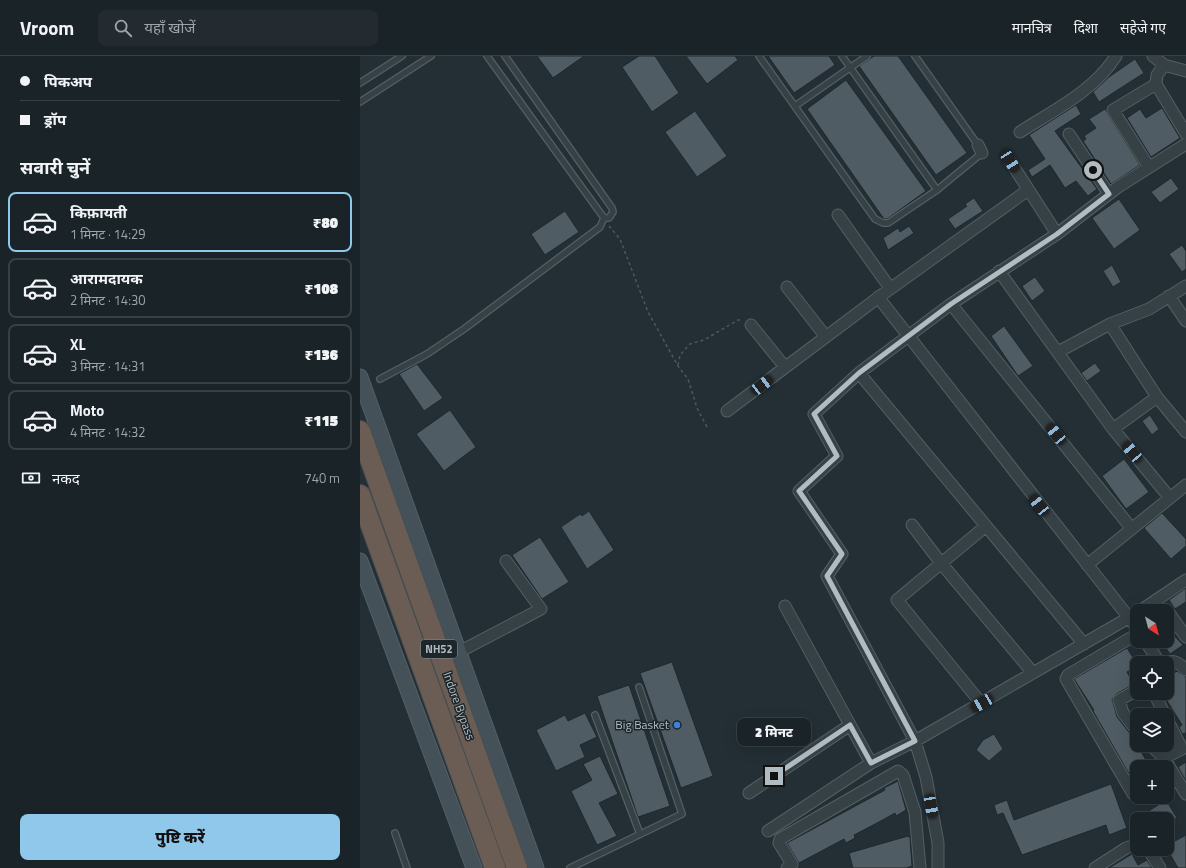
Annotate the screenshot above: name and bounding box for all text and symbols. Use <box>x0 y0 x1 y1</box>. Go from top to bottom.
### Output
search box <box>98 10 378 46</box>
text: Vroom <box>20 13 74 42</box>
text: यहाँ खोजें <box>144 16 195 39</box>
icon: search <box>112 17 134 39</box>
text: मानचित्र <box>1012 17 1052 38</box>
text: दिशा <box>1074 17 1098 38</box>
text: सहेजे गए <box>1120 17 1166 38</box>
text: पिकअप <box>44 70 92 93</box>
text: ड्रॉप <box>44 108 66 131</box>
car <box>998 148 1022 174</box>
text: सवारी चुनें <box>20 154 90 181</box>
route start <box>1084 161 1102 179</box>
text: किफ़ायती <box>70 201 127 224</box>
icon: car <box>22 204 58 240</box>
text: ₹80 <box>313 211 338 234</box>
text: 1 मिनट · 14:29 <box>70 224 146 244</box>
text: आरामदायक <box>70 267 143 290</box>
icon: car <box>22 270 58 306</box>
text: ₹108 <box>305 277 338 300</box>
text: 2 मिनट · 14:30 <box>70 290 146 310</box>
text: XL <box>70 333 86 356</box>
icon: car <box>22 336 58 372</box>
text: ₹136 <box>305 343 338 366</box>
text: 3 मिनट · 14:31 <box>70 356 146 376</box>
car <box>749 373 775 397</box>
text: Moto <box>70 399 104 422</box>
icon: car <box>22 402 58 438</box>
text: ₹115 <box>305 409 338 432</box>
car <box>1044 421 1068 447</box>
text: 4 मिनट · 14:32 <box>70 422 146 442</box>
car <box>1120 439 1144 465</box>
icon: cash <box>20 467 42 489</box>
text: नकद <box>52 467 80 490</box>
text: 740 m <box>304 468 340 488</box>
car <box>1027 492 1051 518</box>
north arrow <box>1130 604 1174 648</box>
map controls <box>1130 604 1174 856</box>
road number: NH52 <box>421 640 457 658</box>
button: locate <box>1130 656 1174 700</box>
street label: Indore Bypass <box>438 669 481 743</box>
car <box>969 692 995 714</box>
button: layers <box>1130 708 1174 752</box>
place label: Big Basket <box>615 715 670 734</box>
callout: 2 मिनट <box>737 718 811 746</box>
marker: Big Basket <box>672 720 682 730</box>
text: 2 मिनट <box>755 722 793 742</box>
button: + <box>1130 760 1174 804</box>
route end <box>765 767 783 785</box>
car <box>923 793 939 819</box>
button: − <box>1130 812 1174 856</box>
button: पुष्टि करें <box>20 814 340 860</box>

